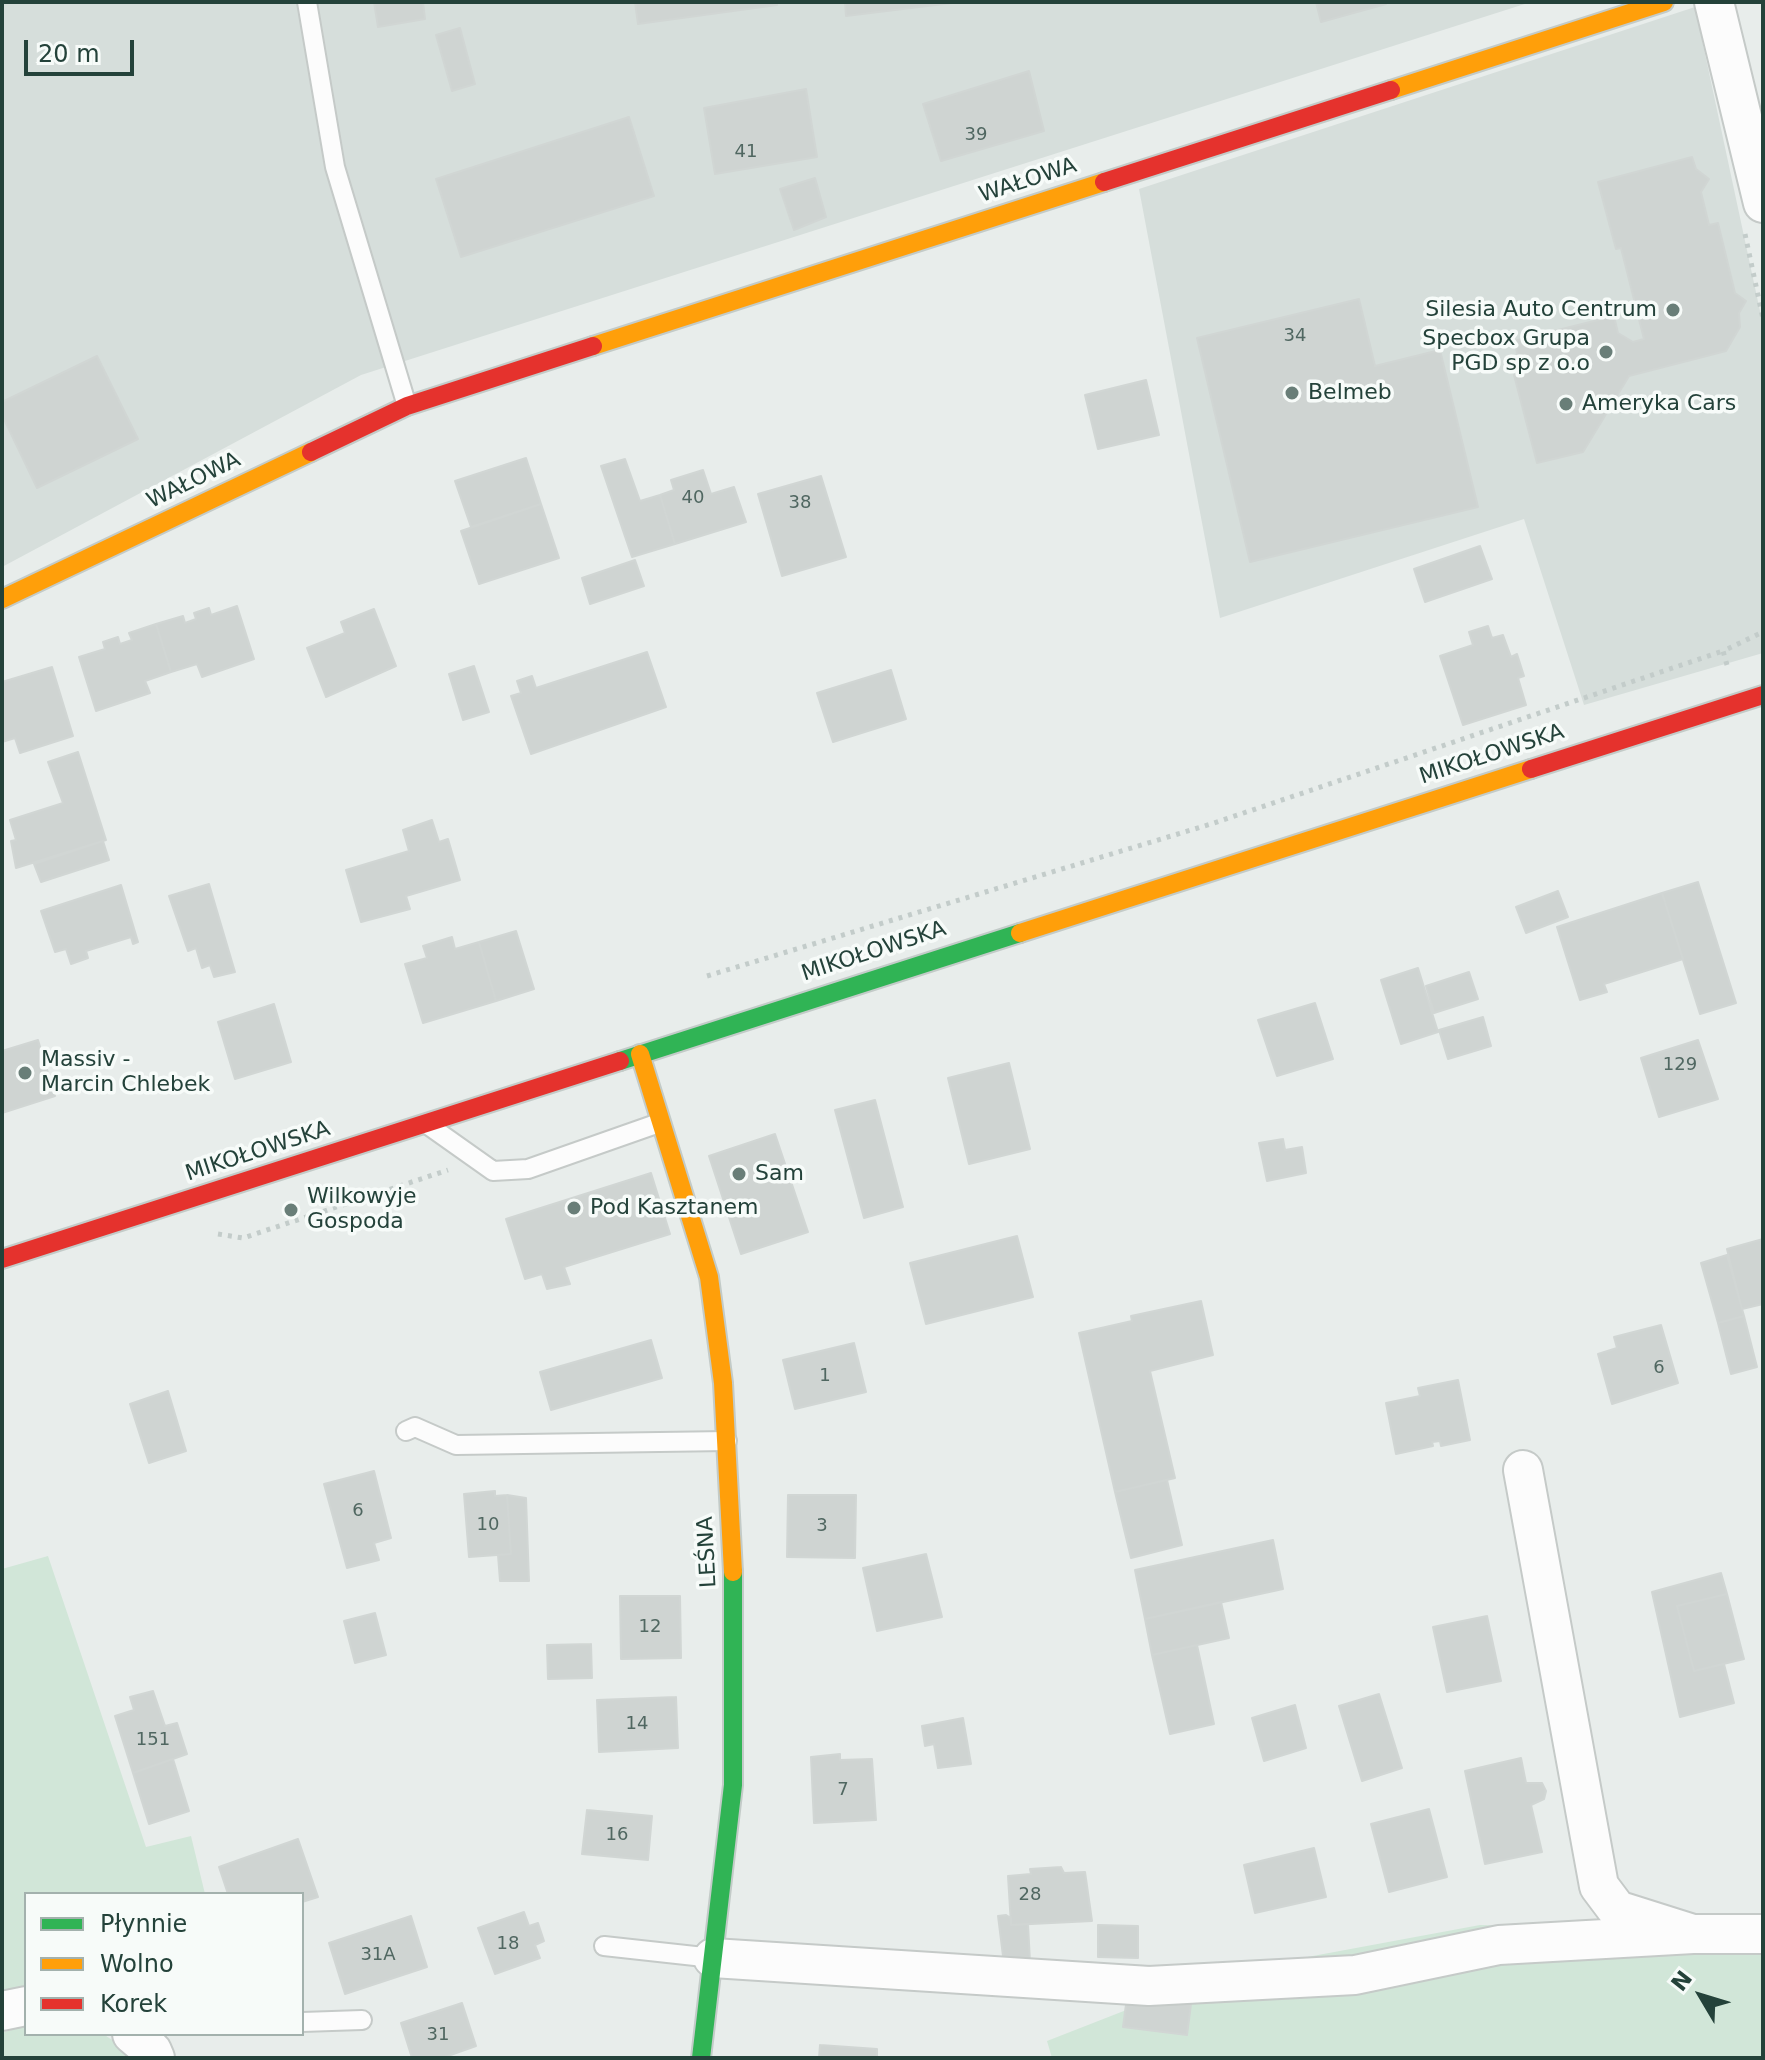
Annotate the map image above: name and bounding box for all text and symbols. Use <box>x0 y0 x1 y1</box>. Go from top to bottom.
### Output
scale bar <box>28 24 138 74</box>
text: 20 m <box>38 40 100 68</box>
house number: 39 <box>965 124 987 146</box>
house number: 41 <box>735 141 757 163</box>
street label: WAŁOWA <box>976 153 1080 209</box>
place label: Silesia Auto Centrum <box>1425 297 1657 323</box>
marker: Silesia Auto Centrum <box>1664 301 1682 319</box>
house number: 34 <box>1284 325 1306 347</box>
place label: Specbox Grupa PGD sp z o.o <box>1422 326 1590 378</box>
marker: Specbox Grupa PGD sp z o.o <box>1597 343 1615 361</box>
place label: Belmeb <box>1308 380 1392 406</box>
marker: Belmeb <box>1283 384 1301 402</box>
place label: Ameryka Cars <box>1582 391 1736 417</box>
marker: Ameryka Cars <box>1557 395 1575 413</box>
street label: WAŁOWA <box>143 447 245 515</box>
house number: 40 <box>682 487 704 509</box>
house number: 38 <box>789 492 811 514</box>
street label: MIKOŁOWSKA <box>1416 719 1568 791</box>
street label: MIKOŁOWSKA <box>798 916 950 988</box>
place label: Massiv - Marcin Chlebek <box>41 1047 210 1098</box>
house number: 129 <box>1663 1054 1697 1076</box>
marker: Massiv - Marcin Chlebek <box>16 1064 34 1082</box>
street label: MIKOŁOWSKA <box>182 1116 334 1188</box>
place label: Sam <box>755 1161 804 1187</box>
marker: Sam <box>730 1165 748 1183</box>
place label: Wilkowyje Gospoda <box>307 1184 417 1236</box>
place label: Pod Kasztanem <box>590 1195 758 1221</box>
marker: Pod Kasztanem <box>565 1199 583 1217</box>
marker: Wilkowyje Gospoda <box>282 1201 300 1219</box>
house number: 6 <box>1653 1357 1665 1379</box>
house number: 1 <box>819 1365 831 1387</box>
house number: 6 <box>352 1500 364 1522</box>
house number: 10 <box>477 1514 499 1536</box>
house number: 3 <box>816 1515 828 1537</box>
street label: LEŚNA <box>693 1516 723 1588</box>
house number: 12 <box>639 1616 661 1638</box>
house number: 14 <box>626 1713 648 1735</box>
house number: 151 <box>136 1729 170 1751</box>
house number: 7 <box>837 1779 849 1801</box>
house number: 16 <box>606 1824 628 1846</box>
house number: 28 <box>1019 1884 1041 1906</box>
legend <box>24 1892 304 2036</box>
text: Płynnie <box>100 1910 187 1938</box>
house number: 18 <box>497 1933 519 1955</box>
house number: 31A <box>360 1944 396 1966</box>
text: Wolno <box>100 1950 174 1978</box>
north arrow <box>1661 1956 1741 2036</box>
text: N <box>1666 1966 1697 1996</box>
text: Korek <box>100 1990 167 2018</box>
house number: 31 <box>427 2024 449 2046</box>

